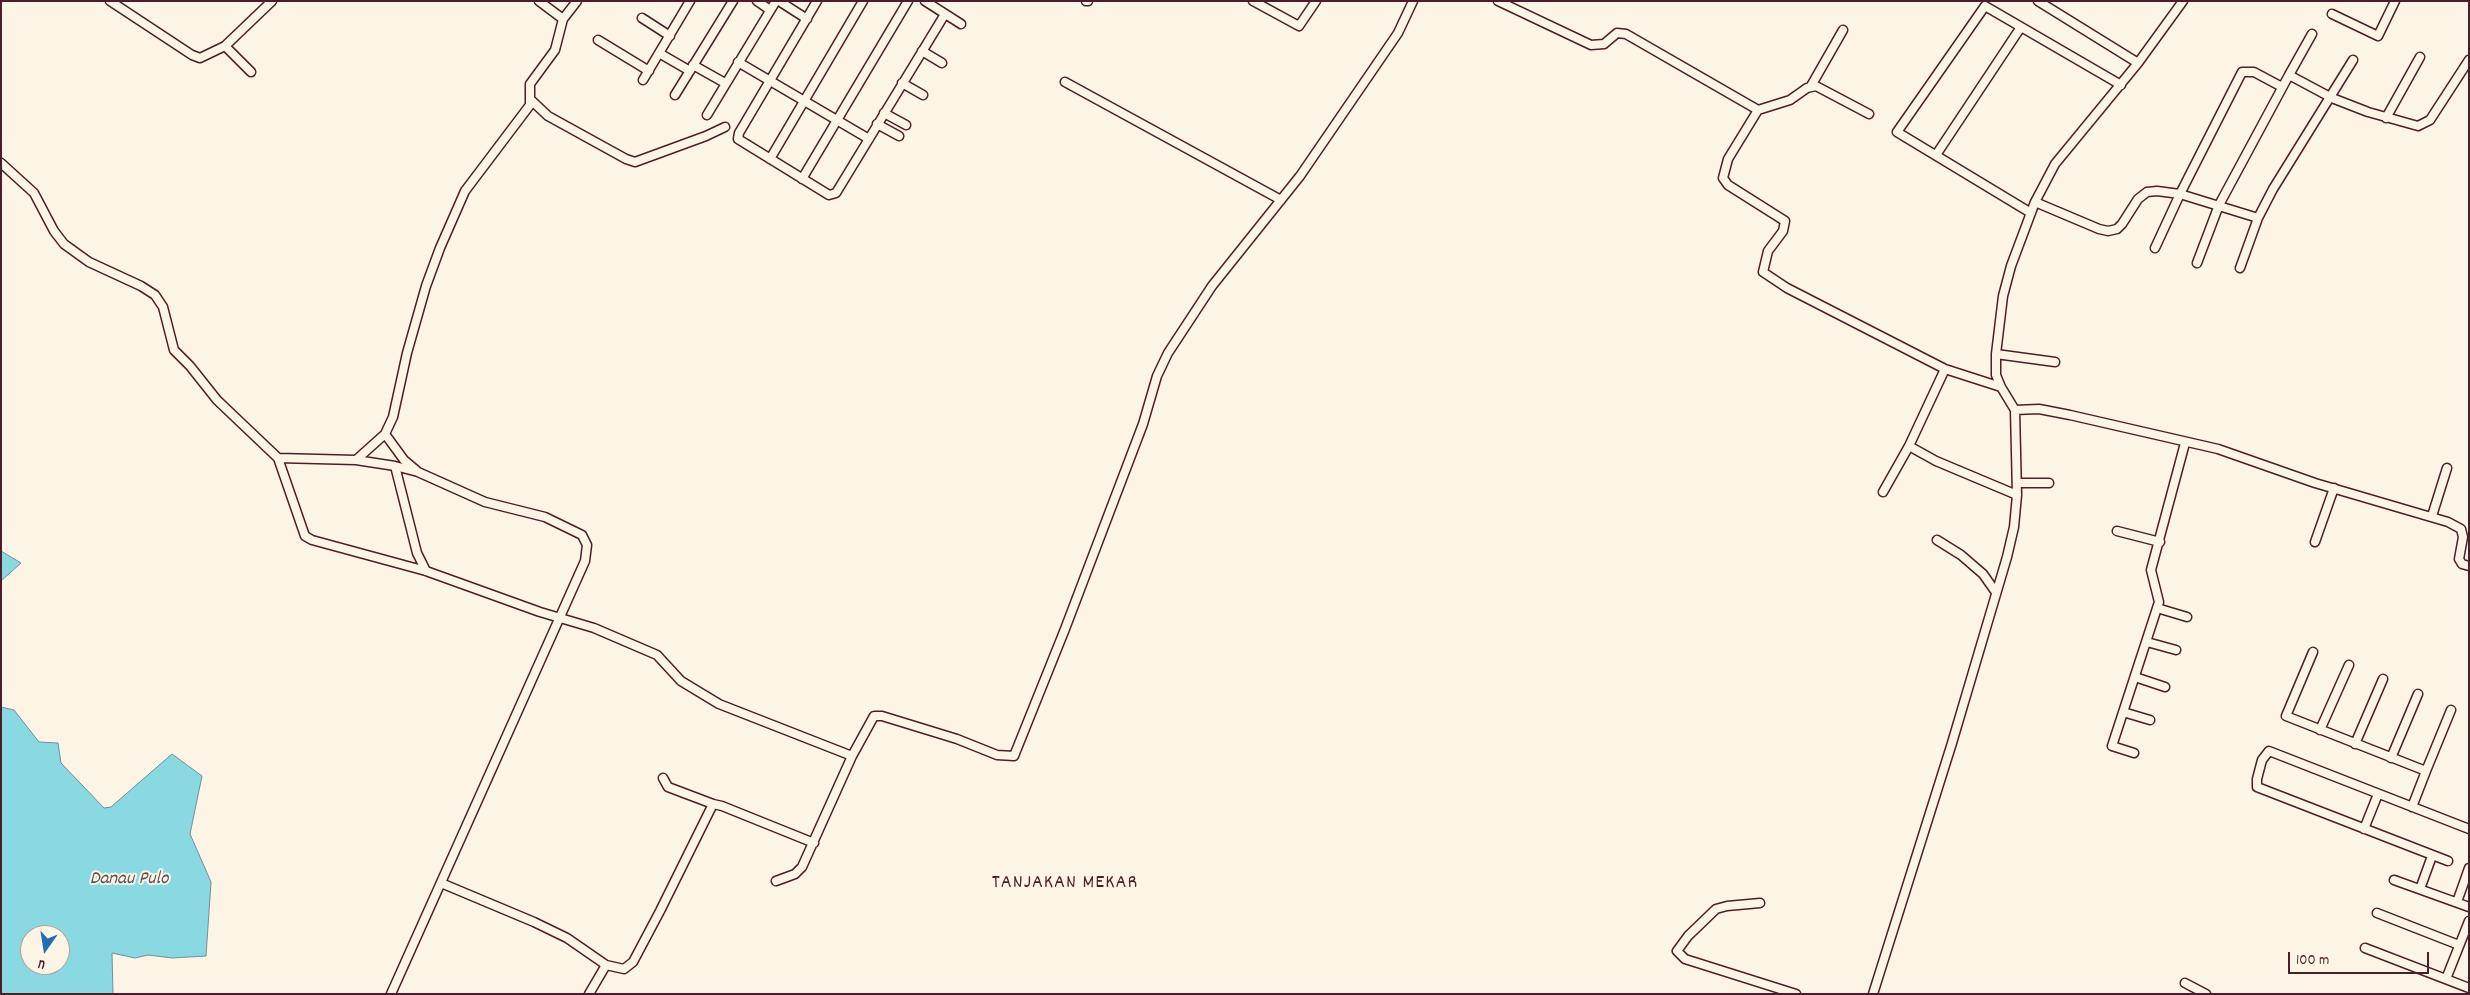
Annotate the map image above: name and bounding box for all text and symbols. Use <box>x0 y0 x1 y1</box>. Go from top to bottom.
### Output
water label: Danau Pulo <box>90 869 168 891</box>
district label: TANJAKAN MEKAR <box>990 872 1140 896</box>
north arrow <box>20 925 70 975</box>
scale bar <box>2290 942 2431 974</box>
text: 100 m <box>2296 950 2329 972</box>
text: U <box>36 953 47 974</box>

